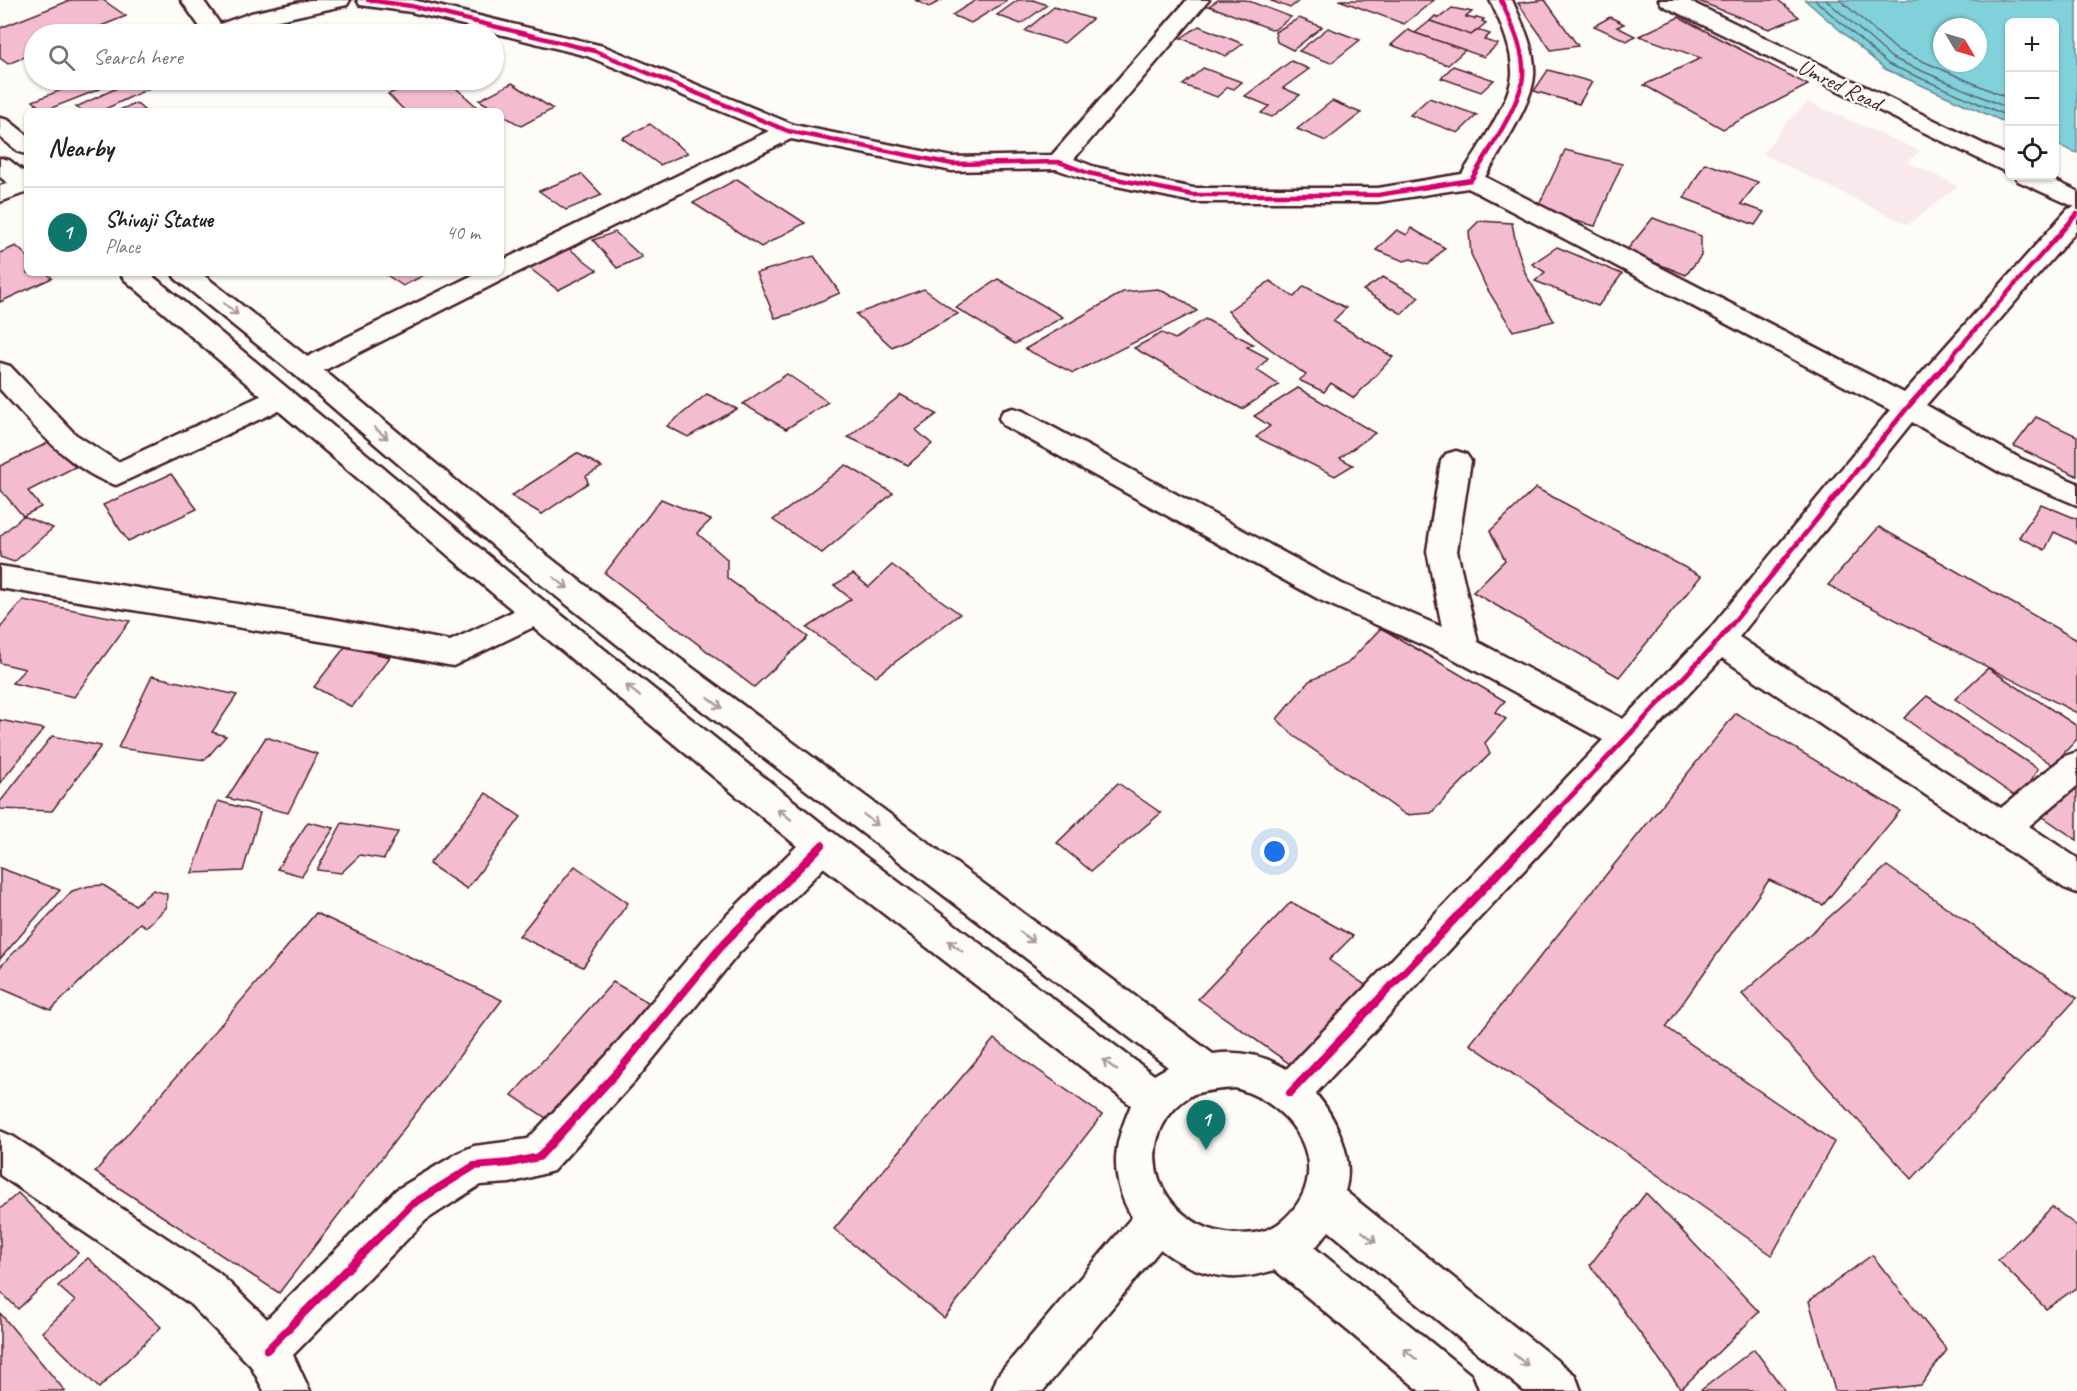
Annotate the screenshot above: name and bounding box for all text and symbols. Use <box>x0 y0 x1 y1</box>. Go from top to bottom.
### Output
north arrow <box>1933 18 1987 72</box>
map controls <box>2005 18 2059 180</box>
button: + <box>2005 18 2059 72</box>
search box <box>24 24 504 90</box>
icon: search <box>45 41 78 74</box>
text: Search here <box>93 43 183 71</box>
street label: Umred Road <box>1793 53 1889 119</box>
button: − <box>2005 72 2059 126</box>
button: locate <box>2005 126 2059 180</box>
text: Nearby <box>48 131 113 164</box>
text: Shivaji Statue <box>105 206 213 234</box>
text: 1 <box>63 220 72 245</box>
text: 40 m <box>446 220 480 245</box>
text: Place <box>105 234 140 259</box>
one-way arrow <box>223 303 239 316</box>
one-way arrow <box>373 427 389 440</box>
one-way arrow <box>553 577 569 590</box>
one-way arrow <box>625 684 641 697</box>
one-way arrow <box>707 696 723 709</box>
one-way arrow <box>777 807 792 821</box>
one-way arrow <box>863 813 879 826</box>
your location <box>1260 837 1289 866</box>
one-way arrow <box>1019 930 1035 943</box>
one-way arrow <box>947 940 963 953</box>
one-way arrow <box>1102 1058 1118 1071</box>
pin: 1 <box>1186 1100 1226 1150</box>
one-way arrow <box>1361 1231 1377 1244</box>
one-way arrow <box>1402 1347 1418 1360</box>
one-way arrow <box>1512 1353 1528 1366</box>

